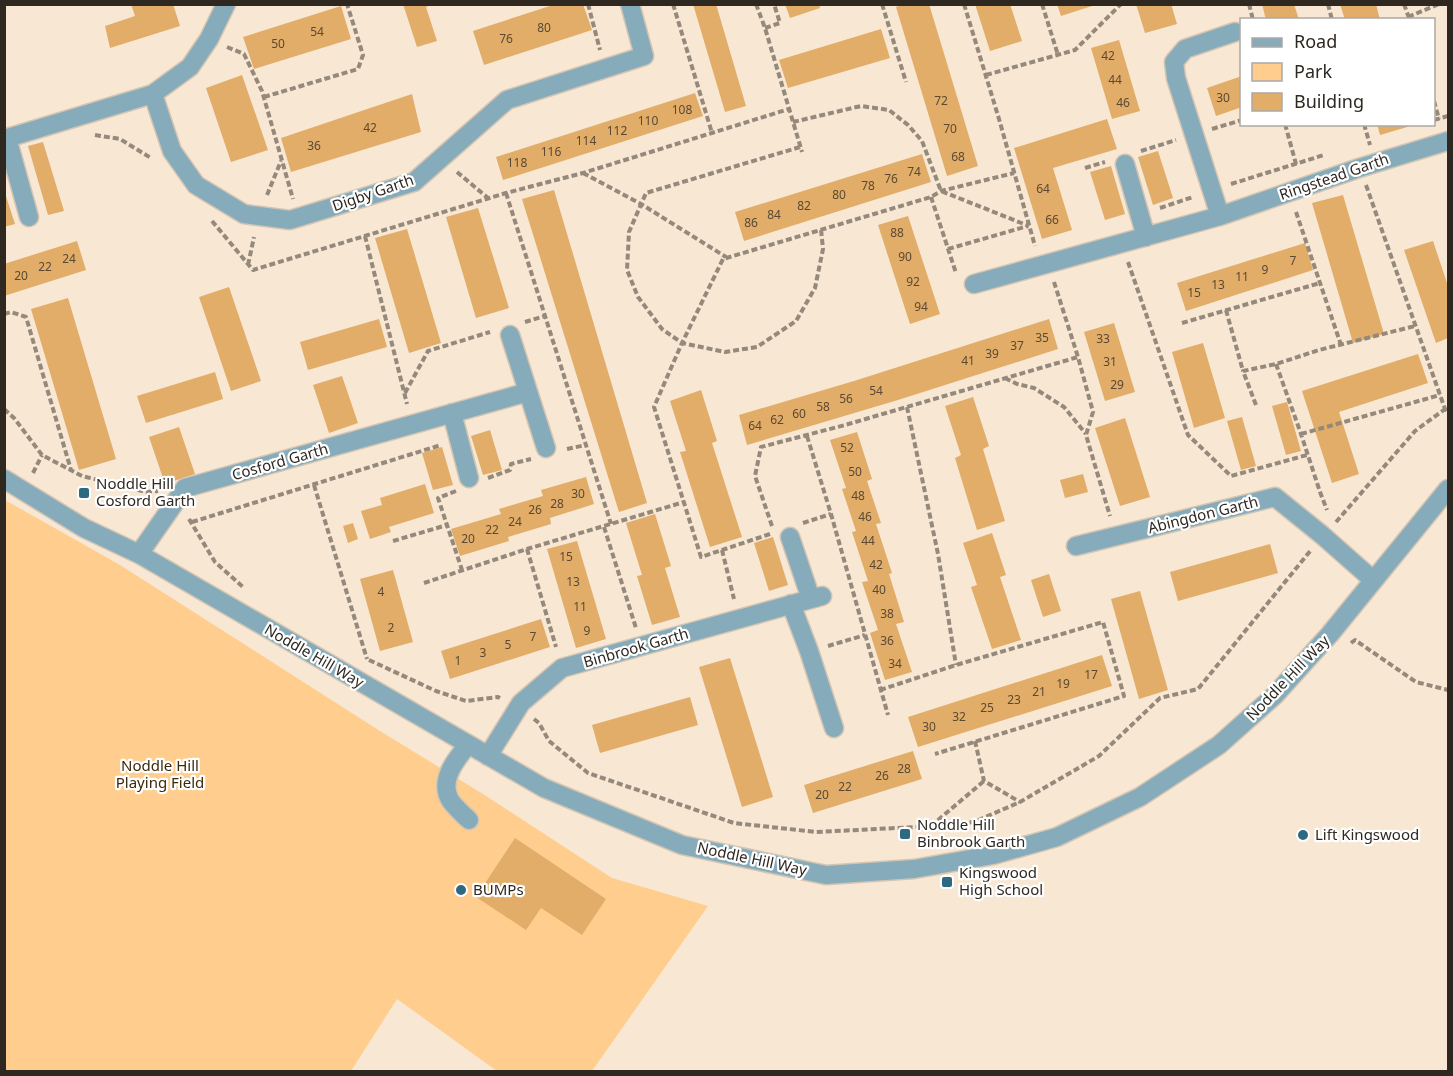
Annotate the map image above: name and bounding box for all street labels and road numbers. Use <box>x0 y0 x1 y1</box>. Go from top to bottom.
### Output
street label: Ringstead Garth <box>1276 148 1391 204</box>
street label: Digby Garth <box>329 169 416 215</box>
street label: Cosford Garth <box>229 438 330 484</box>
street label: Abingdon Garth <box>1146 491 1260 537</box>
street label: Noddle Hill Way <box>261 619 368 692</box>
street label: Binbrook Garth <box>581 623 691 672</box>
street label: Noddle Hill Way <box>1241 630 1333 724</box>
street label: Noddle Hill Way <box>696 837 809 879</box>

